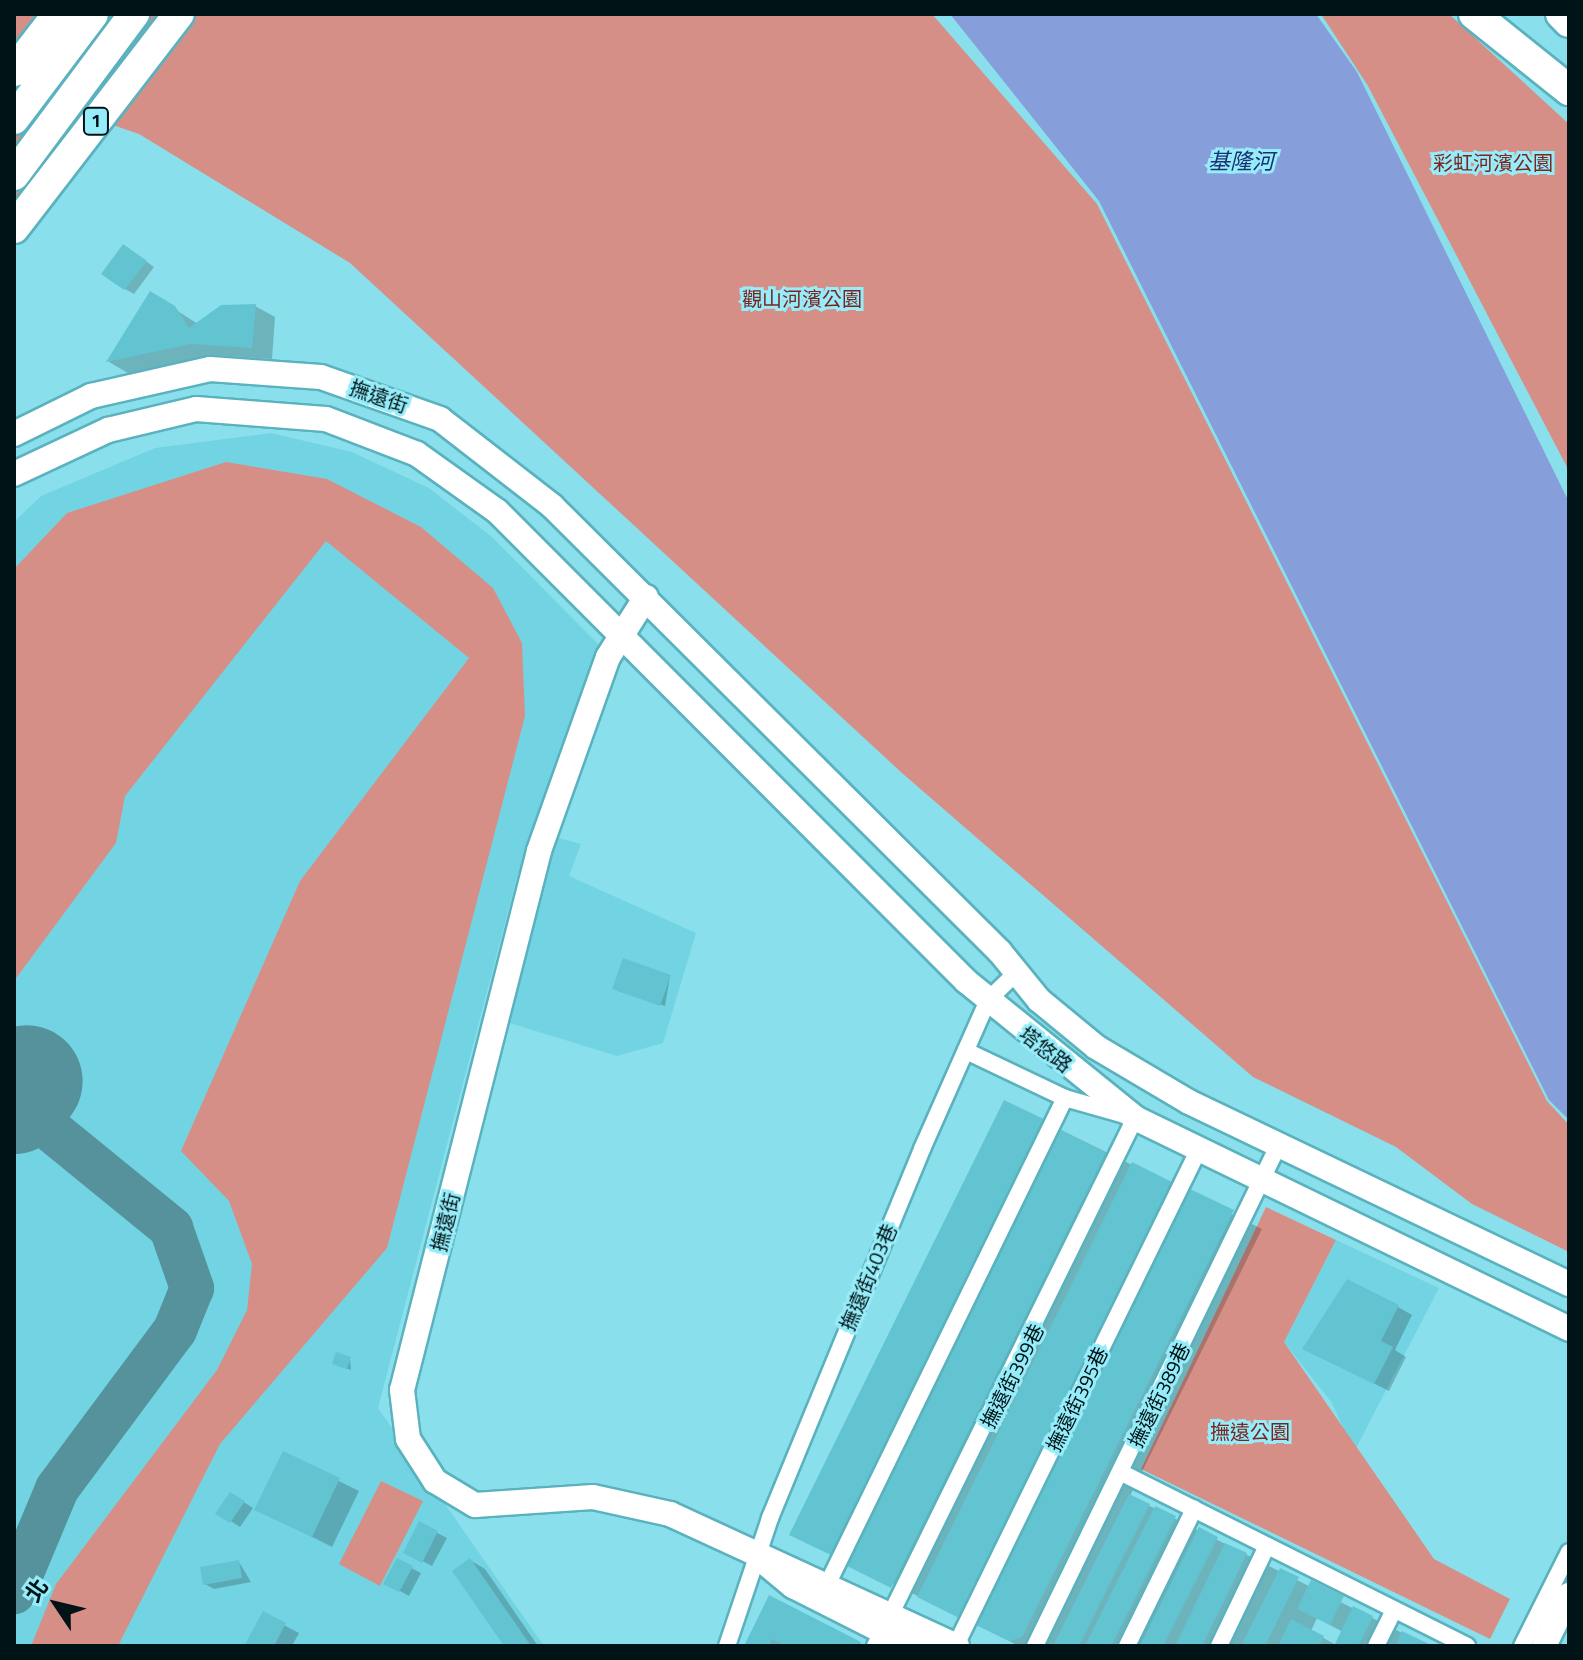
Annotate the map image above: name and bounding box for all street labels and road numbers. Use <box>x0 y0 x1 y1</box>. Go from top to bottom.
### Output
road number: 1 <box>82 107 110 135</box>
street label: 撫遠街 <box>347 375 411 417</box>
street label: 塔悠路 <box>1015 1021 1077 1077</box>
street label: 撫遠街 <box>426 1190 464 1254</box>
street label: 撫遠街403巷 <box>835 1220 901 1334</box>
street label: 撫遠街399巷 <box>976 1320 1048 1432</box>
street label: 撫遠街389巷 <box>1123 1339 1195 1451</box>
street label: 撫遠街395巷 <box>1041 1343 1113 1455</box>

